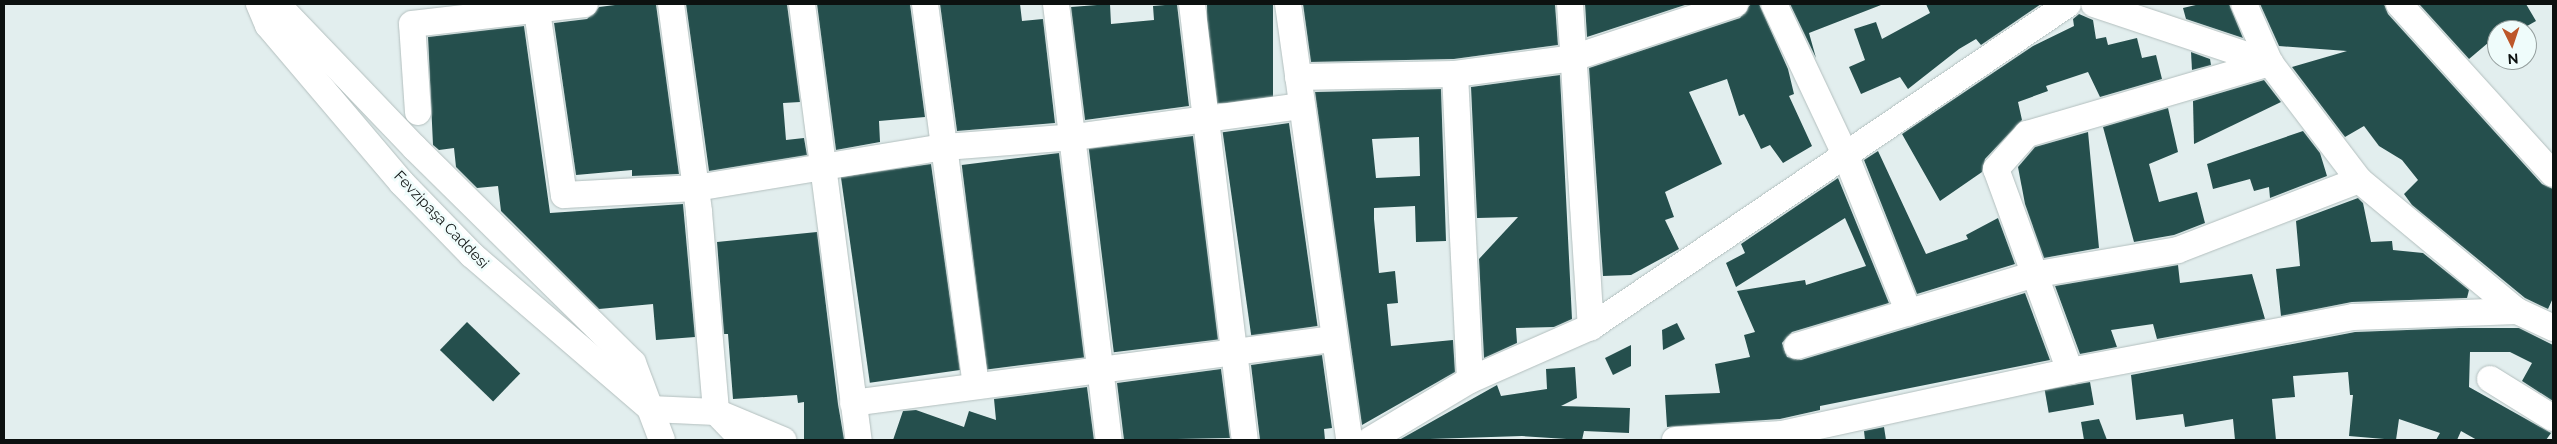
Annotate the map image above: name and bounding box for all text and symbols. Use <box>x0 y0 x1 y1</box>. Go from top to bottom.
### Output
north arrow <box>2487 20 2537 70</box>
text: N <box>2507 51 2519 67</box>
street label: Fevzipaşa Caddesi <box>390 167 492 273</box>

